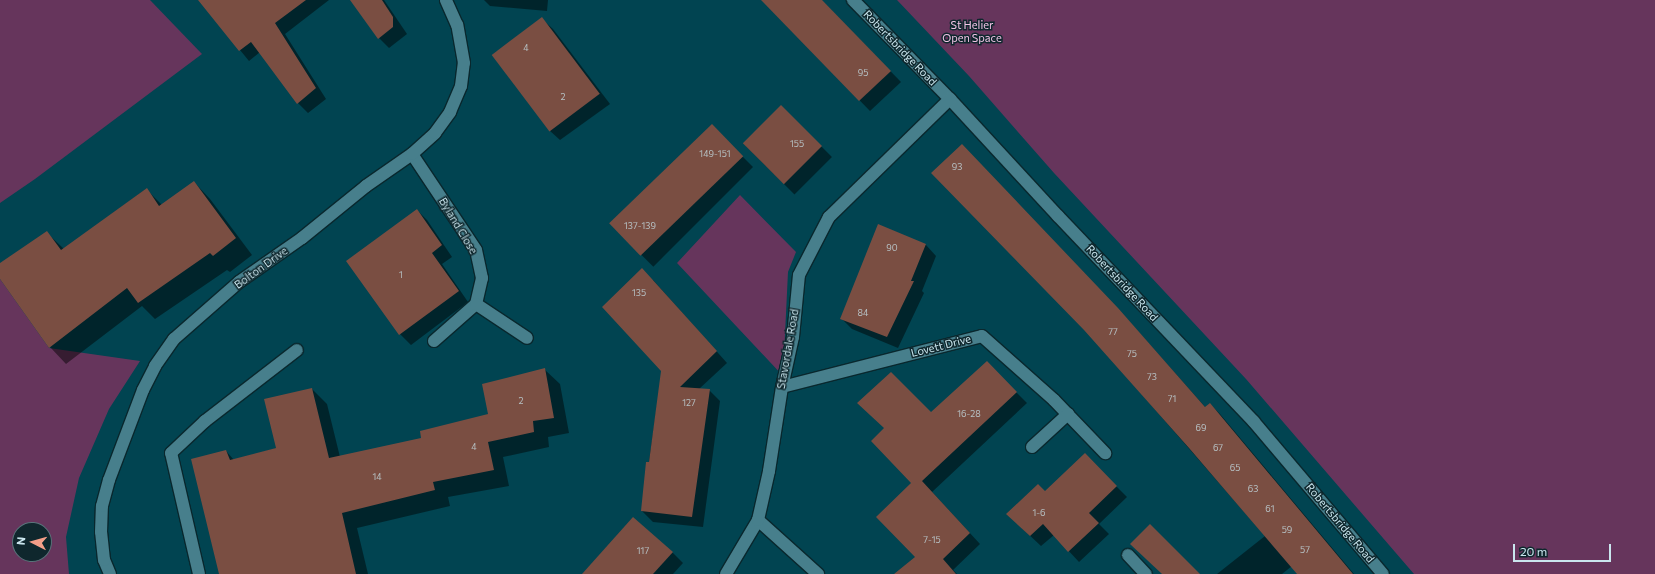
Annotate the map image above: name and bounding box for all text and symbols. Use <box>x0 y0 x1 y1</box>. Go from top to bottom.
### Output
street label: Robertsbridge Road <box>861 8 939 88</box>
park label: St Helier Open Space <box>942 19 1002 45</box>
house number: 4 <box>523 43 529 53</box>
house number: 95 <box>858 68 868 78</box>
house number: 2 <box>561 92 565 102</box>
house number: 155 <box>790 139 804 149</box>
house number: 149-151 <box>699 149 731 159</box>
house number: 93 <box>952 162 962 172</box>
street label: Byland Close <box>436 195 480 257</box>
house number: 137-139 <box>624 221 656 231</box>
street label: Robertsbridge Road <box>1083 242 1161 324</box>
house number: 90 <box>886 243 898 253</box>
street label: Bolton Drive <box>232 244 290 292</box>
house number: 1 <box>399 270 403 280</box>
house number: 135 <box>632 288 646 298</box>
street label: Stavordale Road <box>774 308 802 390</box>
house number: 84 <box>858 308 868 318</box>
house number: 77 <box>1108 327 1118 337</box>
street label: Lovett Drive <box>910 332 972 360</box>
house number: 75 <box>1127 349 1137 359</box>
house number: 73 <box>1147 372 1157 382</box>
house number: 71 <box>1168 394 1176 404</box>
house number: 2 <box>519 396 523 406</box>
house number: 127 <box>682 398 696 408</box>
house number: 16-28 <box>957 409 981 419</box>
house number: 69 <box>1196 423 1206 433</box>
house number: 4 <box>471 442 477 452</box>
house number: 67 <box>1213 443 1223 453</box>
house number: 65 <box>1230 463 1240 473</box>
house number: 14 <box>372 472 382 482</box>
street label: Robertsbridge Road <box>1303 481 1377 565</box>
house number: 63 <box>1248 484 1258 494</box>
house number: 61 <box>1265 504 1275 514</box>
house number: 1-6 <box>1032 508 1046 518</box>
north arrow <box>12 522 52 562</box>
house number: 59 <box>1282 525 1292 535</box>
house number: 7-15 <box>923 535 941 545</box>
text: N <box>14 536 27 546</box>
scale bar <box>1515 536 1613 562</box>
text: 20 m <box>1520 544 1547 558</box>
house number: 57 <box>1300 545 1310 555</box>
house number: 117 <box>637 546 649 556</box>

